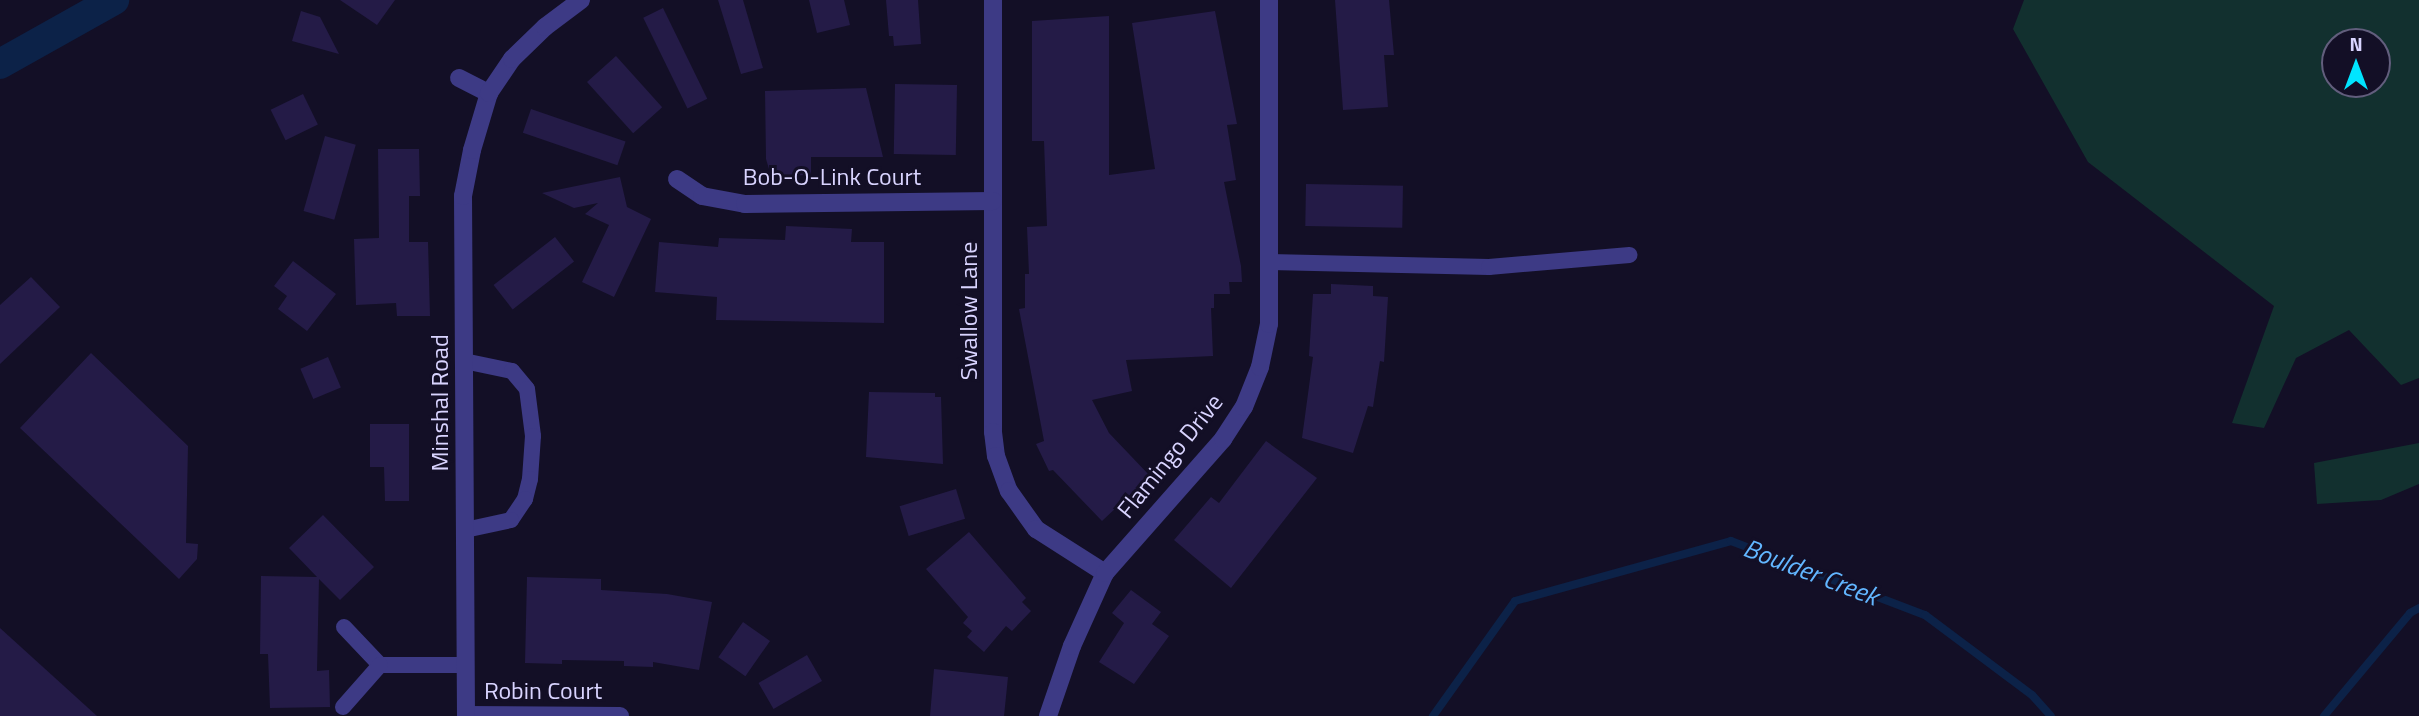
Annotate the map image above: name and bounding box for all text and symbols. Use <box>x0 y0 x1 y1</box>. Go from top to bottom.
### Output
north arrow <box>2321 28 2391 98</box>
text: N <box>2349 29 2363 58</box>
street label: Bob-O-Link Court <box>743 163 921 191</box>
street label: Swallow Lane <box>955 242 983 380</box>
street label: Minshal Road <box>426 334 454 472</box>
street label: Flamingo Drive <box>1111 388 1229 524</box>
water label: Boulder Creek <box>1739 532 1883 612</box>
street label: Robin Court <box>484 677 602 705</box>

